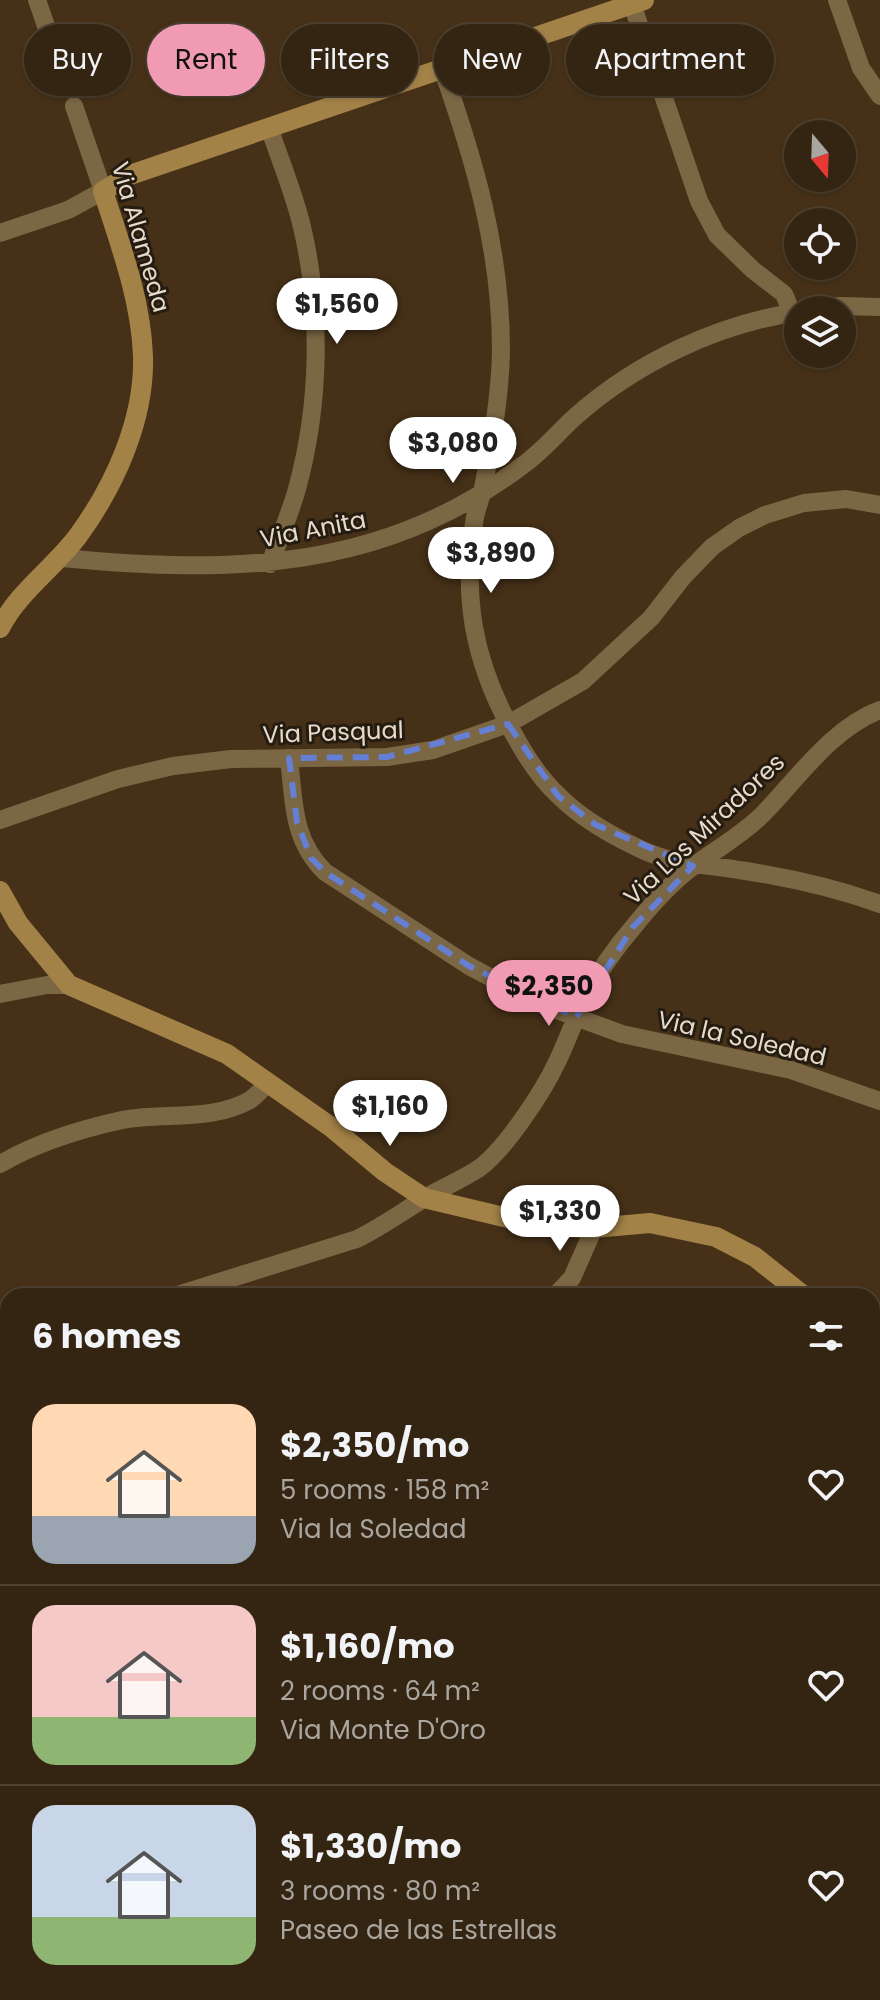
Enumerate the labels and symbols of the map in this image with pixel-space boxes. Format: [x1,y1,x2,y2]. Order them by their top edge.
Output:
north arrow [784,120,856,192]
street label: Via Alameda [104,158,178,316]
pin: $1,560 [272,278,402,346]
pin: $3,080 [388,417,518,485]
street label: Via Anita [257,503,369,555]
pin: $3,890 [426,527,556,595]
street label: Via Pasqual [262,713,404,751]
street label: Via Los Miradores [616,746,792,912]
pin: $2,350 [484,960,614,1028]
street label: Via la Soledad [654,1003,830,1073]
pin: $1,160 [325,1080,455,1148]
pin: $1,330 [495,1185,625,1253]

